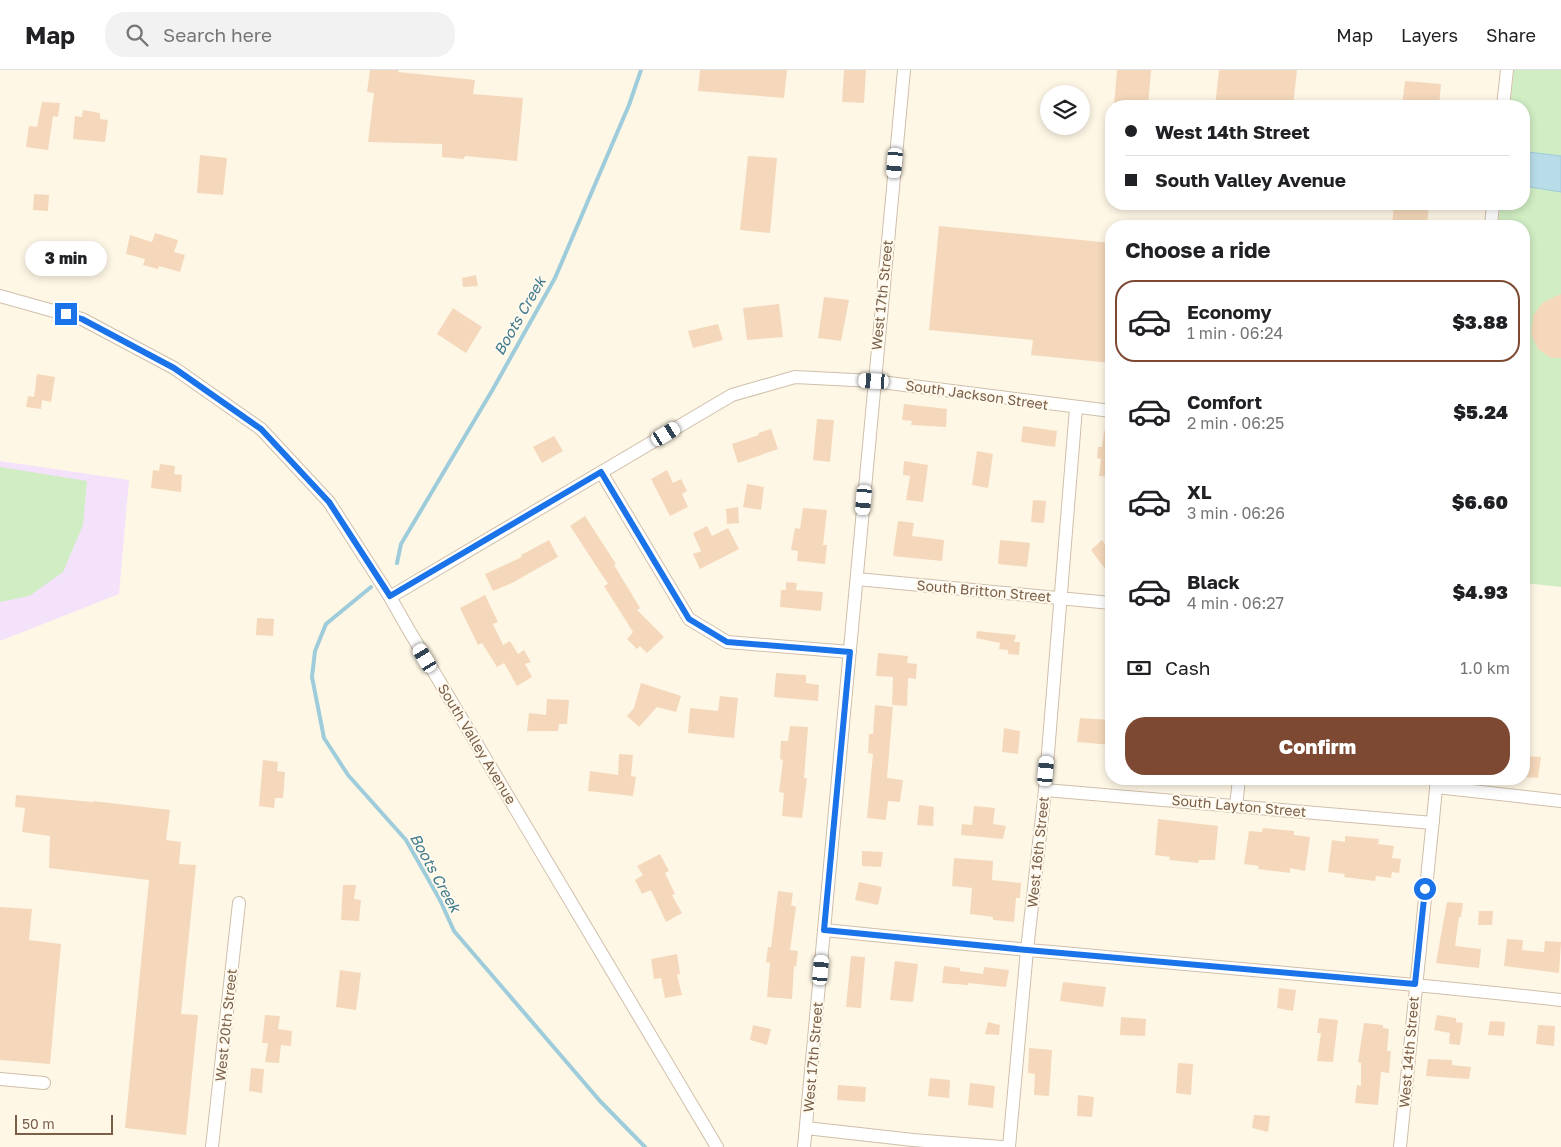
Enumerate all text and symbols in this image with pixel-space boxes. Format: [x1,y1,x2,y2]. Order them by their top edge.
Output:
search box [105,12,455,57]
text: Map [25,20,75,49]
icon: search [123,21,151,49]
text: Search here [163,23,272,46]
text: Map [1336,24,1373,46]
text: Layers [1401,24,1458,46]
text: Share [1486,24,1536,46]
map controls [1040,85,1090,135]
button: layers [1040,85,1090,135]
text: West 14th Street [1155,120,1310,143]
car [886,147,903,179]
text: South Valley Avenue [1155,168,1346,191]
text: Choose a ride [1125,236,1271,263]
street label: West 17th Street [867,239,896,351]
callout: 3 min [25,242,107,276]
text: 3 min [45,248,87,268]
water label: Boots Creek [489,272,550,358]
icon: car [1127,299,1172,344]
text: Economy [1187,300,1272,323]
route end [55,303,77,325]
text: $3.88 [1452,310,1508,333]
text: 1 min · 06:24 [1187,323,1283,343]
car [858,373,889,389]
street label: South Jackson Street [905,376,1050,413]
icon: car [1127,389,1172,434]
text: Comfort [1187,390,1262,413]
text: $5.24 [1453,400,1508,423]
text: 2 min · 06:25 [1187,413,1284,433]
car [649,420,682,448]
icon: car [1127,479,1172,524]
text: XL [1187,480,1212,503]
car [855,484,872,516]
text: $6.60 [1452,490,1508,513]
text: 3 min · 06:26 [1187,503,1285,523]
icon: car [1127,569,1172,614]
text: Black [1187,570,1240,593]
street label: South Britton Street [916,576,1052,605]
text: $4.93 [1453,580,1508,603]
text: 4 min · 06:27 [1187,593,1284,613]
car [410,641,439,675]
icon: cash [1125,654,1153,682]
text: Cash [1165,656,1210,679]
text: 1.0 km [1460,658,1510,678]
street label: South Valley Avenue [435,680,520,807]
button: Confirm [1125,717,1510,775]
car [1037,755,1054,787]
street label: South Layton Street [1171,791,1307,820]
street label: West 16th Street [1023,795,1052,908]
water label: Boots Creek [407,830,466,916]
route start [1414,878,1436,900]
car [812,954,829,986]
street label: West 20th Street [211,968,240,1082]
street label: West 14th Street [1395,995,1422,1108]
street label: West 17th Street [799,1001,826,1113]
scale bar [15,1112,112,1135]
text: 50 m [22,1115,55,1132]

